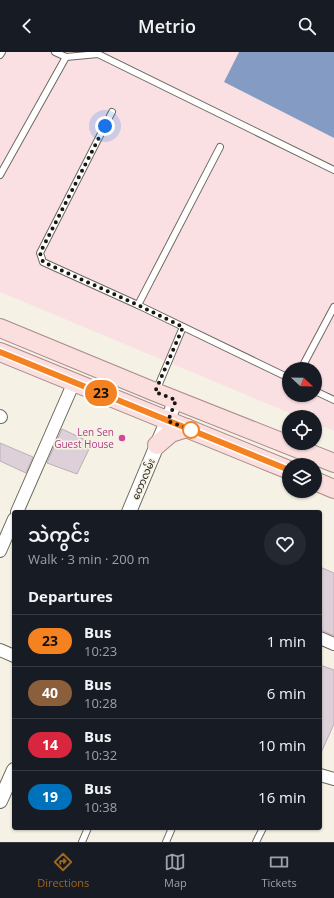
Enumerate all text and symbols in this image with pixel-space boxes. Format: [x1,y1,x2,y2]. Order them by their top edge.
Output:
text: Metrio [138,14,196,38]
icon: back [16,15,38,37]
icon: search [296,15,318,37]
your location [95,116,115,136]
north arrow [282,362,322,402]
map controls [282,362,322,498]
line badge: 23 [83,380,119,406]
text: 23 [93,383,109,402]
button: locate [282,410,322,450]
unlabelled marker [182,421,200,439]
place label: Len Sen Guest House [54,425,114,451]
marker: Len Sen Guest House [117,433,127,443]
street label: တောလမ်း [128,456,158,502]
button: layers [282,458,322,498]
text: သဲကွင်း [28,522,90,548]
button: heart [264,523,306,565]
text: Walk · 3 min · 200 m [28,550,150,568]
text: Departures [28,586,113,606]
text: Bus [84,622,111,642]
text: 23 [42,631,58,650]
text: 1 min [267,631,306,651]
text: 10:23 [84,642,117,660]
text: Bus [84,674,111,694]
text: 40 [42,683,58,702]
text: 6 min [267,683,306,703]
text: 10:28 [84,694,117,712]
text: Bus [84,726,111,746]
text: 14 [42,735,58,754]
text: 10 min [258,735,306,755]
text: 10:32 [84,746,117,764]
text: Bus [84,778,111,798]
text: 19 [42,787,58,806]
text: 16 min [258,787,306,807]
text: 10:38 [84,798,117,816]
tab: Directions [37,851,89,890]
tab: Map [164,851,187,890]
tab: Tickets [261,851,297,890]

